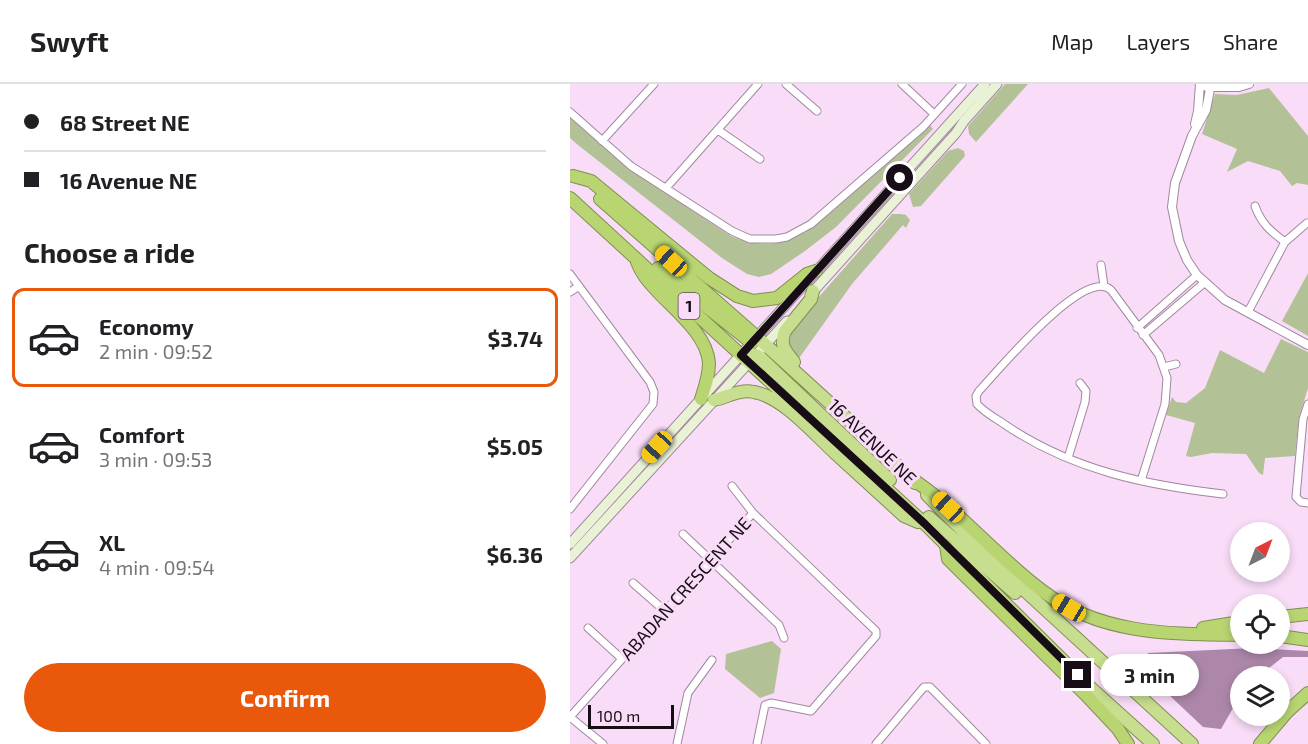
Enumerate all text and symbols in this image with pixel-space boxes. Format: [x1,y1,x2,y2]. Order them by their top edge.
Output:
text: Swyft [30,24,109,58]
text: Map [1051,29,1093,54]
text: Layers [1126,29,1190,54]
text: Share [1223,29,1278,54]
text: 68 Street NE [60,109,190,135]
route start [886,164,913,191]
text: 16 Avenue NE [60,167,197,193]
text: Choose a ride [24,236,195,268]
car [652,242,690,280]
road number: 1 [678,293,700,319]
icon: car [27,311,81,365]
text: Economy [99,313,194,339]
text: $3.74 [487,325,543,351]
text: 2 min · 09:52 [99,339,213,363]
street label: 16 AVENUE NE [824,394,921,489]
icon: car [27,419,81,473]
text: Comfort [99,421,184,447]
car [638,428,676,466]
text: $5.05 [487,433,543,459]
text: 3 min · 09:53 [99,447,212,471]
car [929,488,967,526]
street label: ABADAN CRESCENT NE [615,512,755,664]
north arrow [1230,522,1290,582]
map controls [1230,522,1290,726]
icon: car [27,527,81,581]
text: XL [99,529,125,555]
text: $6.36 [486,541,543,567]
text: 4 min · 09:54 [99,555,215,579]
car [1049,591,1089,625]
button: locate [1230,594,1290,654]
callout: 3 min [1099,654,1198,696]
route end [1064,661,1091,688]
button: Confirm [24,663,546,732]
text: 3 min [1124,663,1175,687]
button: layers [1230,666,1290,726]
scale bar [588,702,674,730]
text: 100 m [597,706,640,725]

